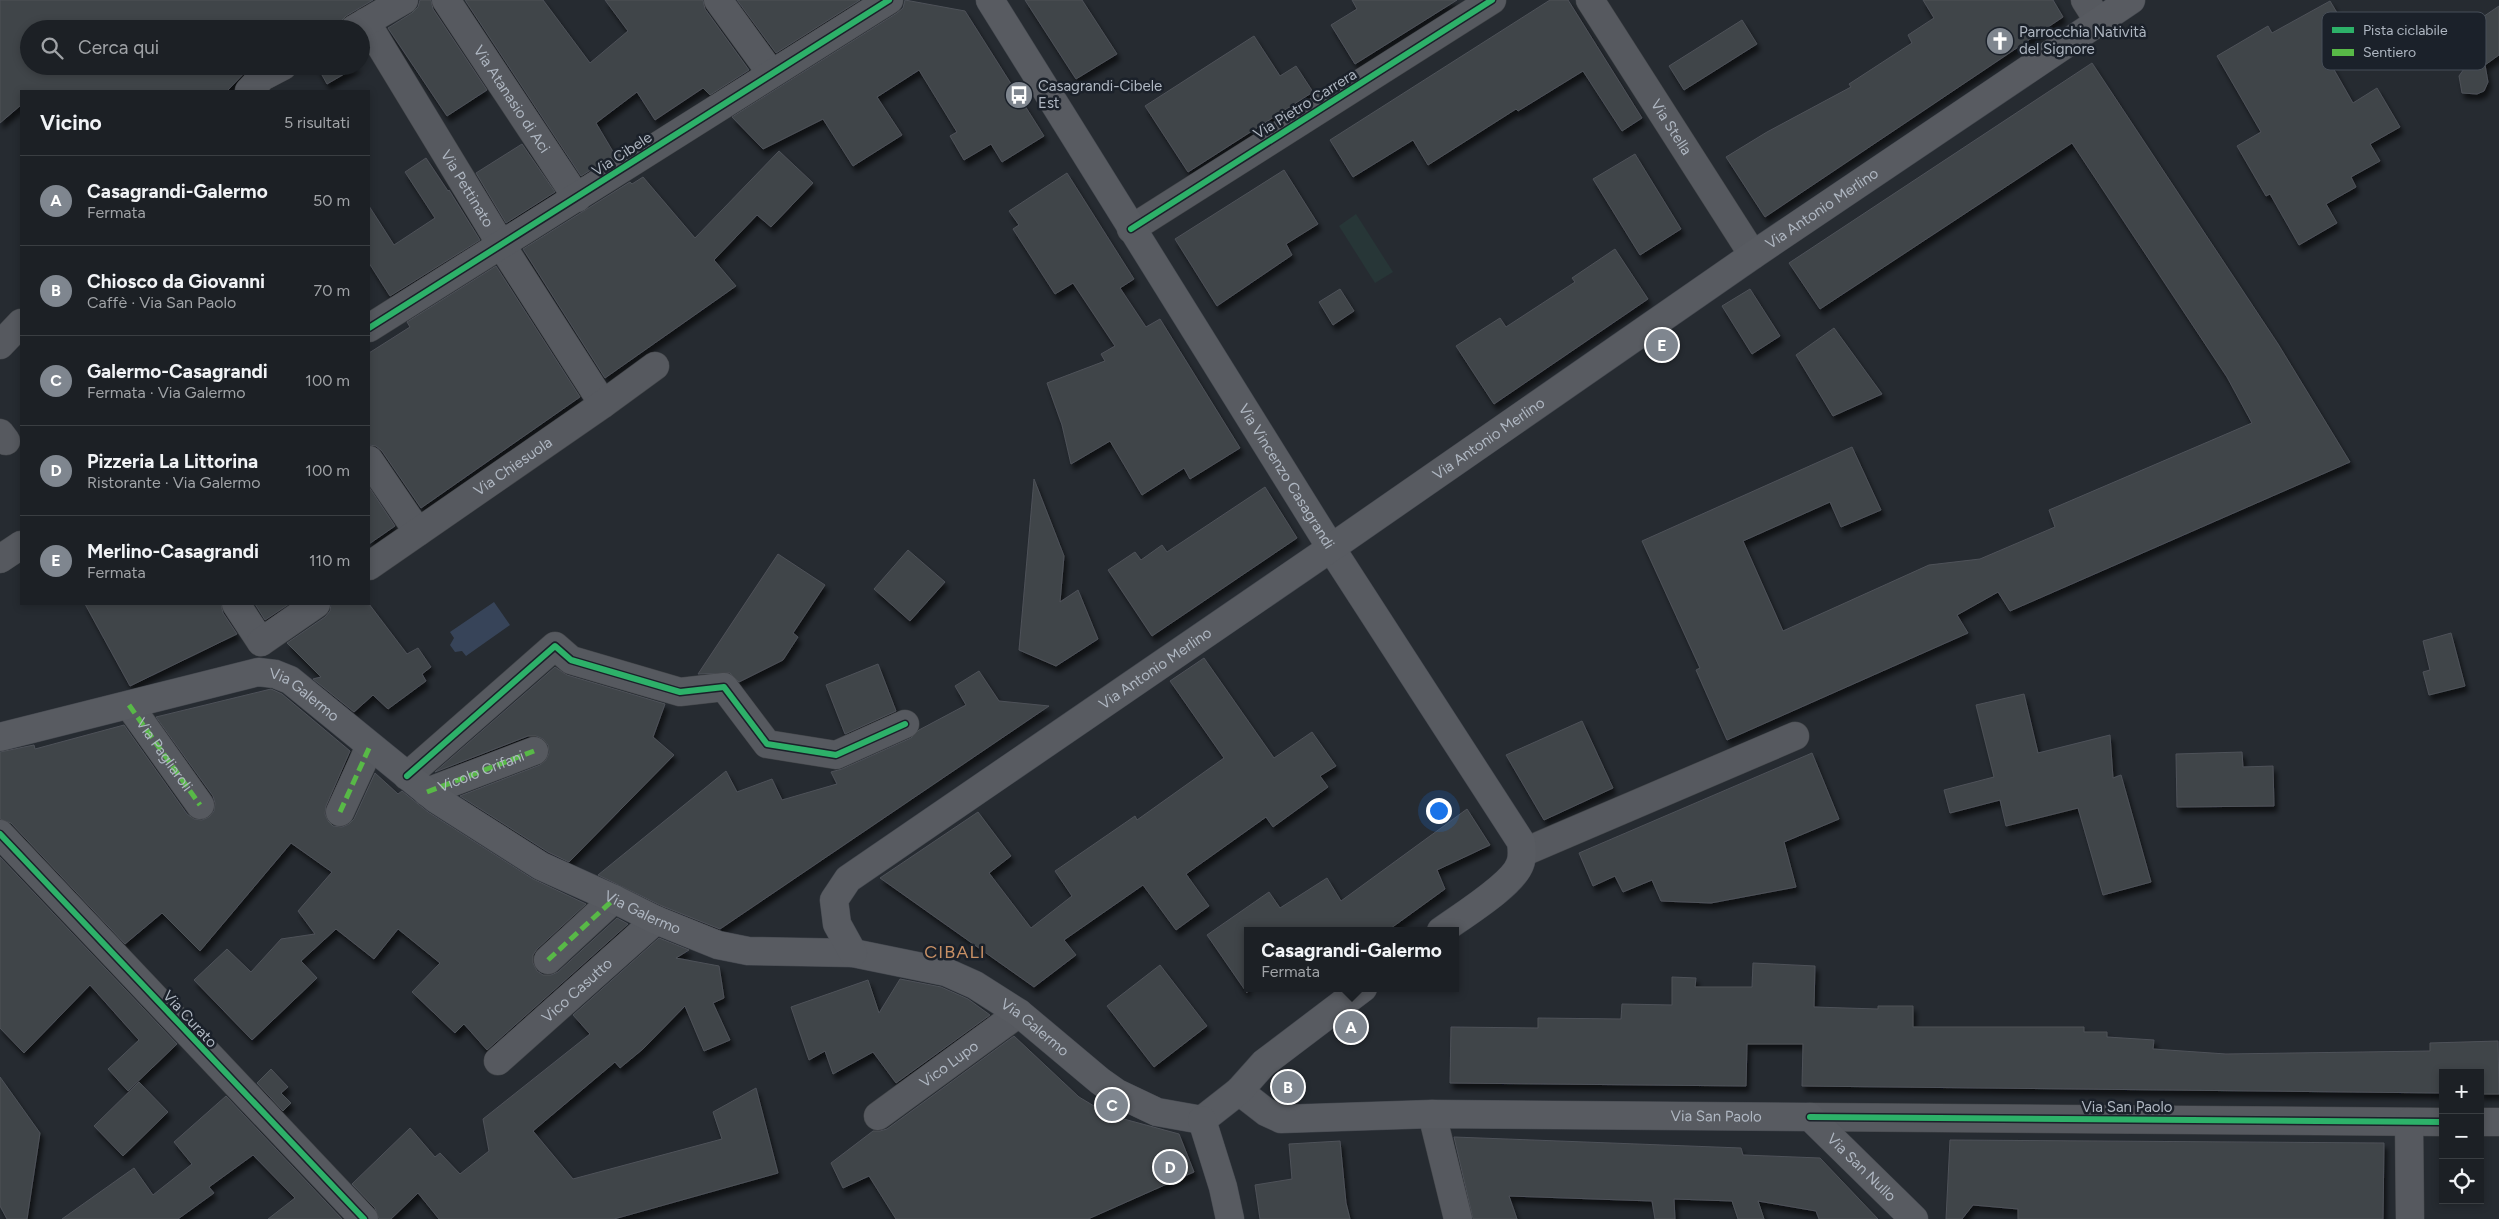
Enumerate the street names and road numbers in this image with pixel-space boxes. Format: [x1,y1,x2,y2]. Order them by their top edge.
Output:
street label: Via Atanasio di Aci [470,42,554,156]
street label: Via Pietro Carrera [1250,65,1360,143]
street label: Via Stella [1647,96,1696,158]
street label: Via Cibele [589,128,655,180]
street label: Via Pettinato [437,147,498,231]
street label: Via Antonio Merlino [1762,164,1882,253]
street label: Via Antonio Merlino [1429,393,1548,484]
street label: Via Vincenzo Casagrandi [1235,401,1338,552]
street label: Via Chiesuola [470,433,555,500]
street label: Via Antonio Merlino [1096,623,1215,713]
street label: Via Galermo [269,664,343,726]
street label: Via Pagliaroli [132,715,196,795]
street label: Vicolo Crifani [436,747,527,796]
street label: Via Galermo [602,887,684,938]
street label: Vico Casutto [538,954,616,1027]
street label: Via Curato [159,987,221,1051]
street label: Via Galermo [997,995,1073,1060]
street label: Vico Lupo [916,1037,982,1091]
street label: Via San Paolo [2081,1098,2173,1116]
street label: Via San Paolo [1671,1107,1762,1126]
street label: Via San Nullo [1823,1130,1900,1206]

